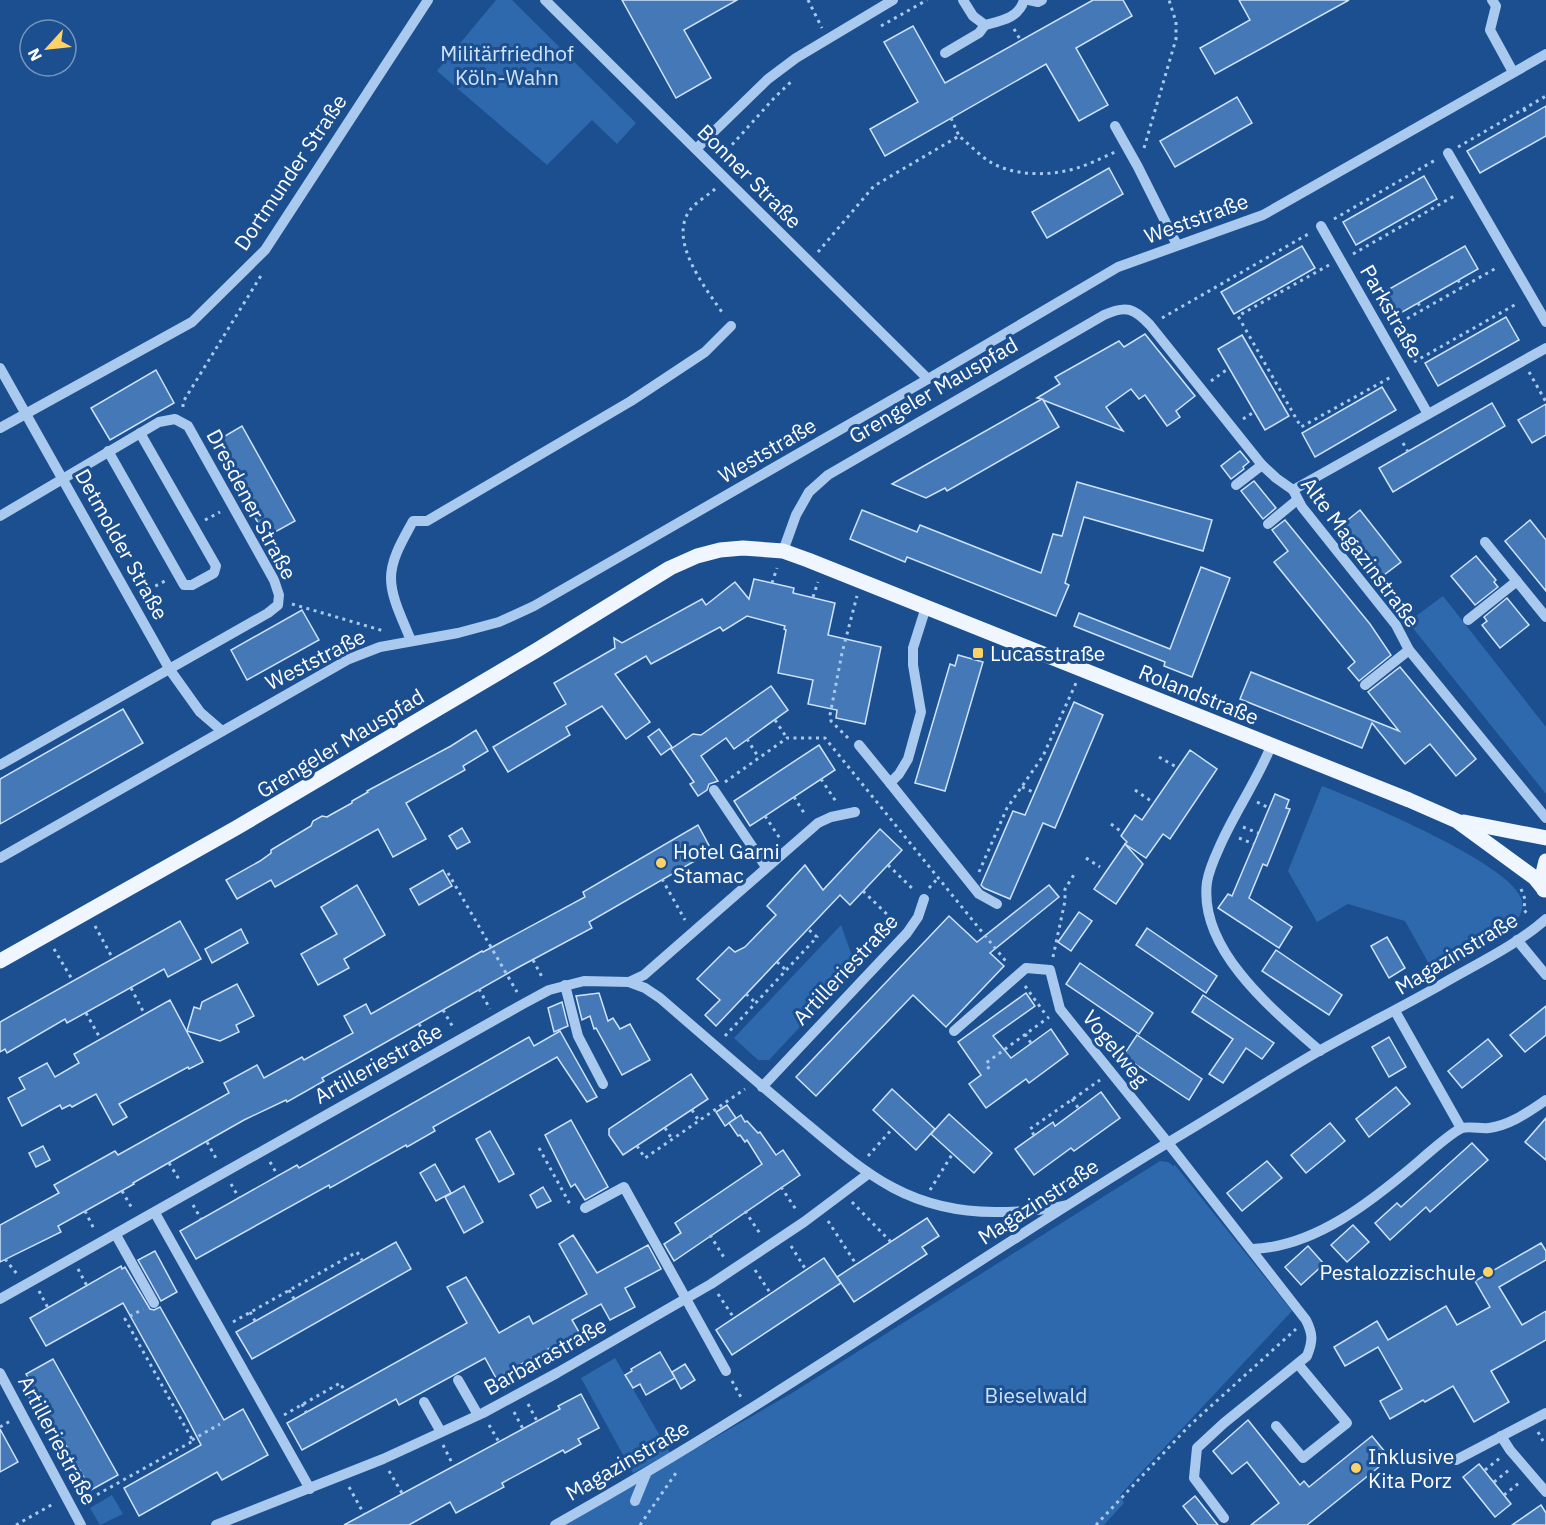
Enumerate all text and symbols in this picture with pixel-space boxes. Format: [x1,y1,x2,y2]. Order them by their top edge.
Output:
north arrow [18,18,78,78]
park label: Militärfriedhof Köln-Wahn [440,39,574,91]
text: N [23,45,46,65]
street label: Dortmunder Straße [227,88,353,256]
street label: Bonner Straße [692,118,808,234]
street label: Weststraße [1140,186,1252,250]
street label: Parkstraße [1354,259,1430,363]
street label: Grengeler Mauspfad [843,330,1023,450]
street label: Weststraße [713,411,821,489]
street label: Dresdener Straße [201,424,303,584]
street label: Detmolder Straße [69,464,175,624]
street label: Alte Magazinstraße [1295,471,1427,633]
street label: Weststraße [260,622,370,696]
place label: Lucasstraße [990,639,1105,667]
marker: Lucasstraße [971,646,985,660]
street label: Rolandstraße [1135,657,1263,731]
street label: Grengeler Mauspfad [251,682,429,804]
place label: Hotel Garni Stamac [673,837,780,889]
marker: Hotel Garni Stamac [654,856,668,870]
street label: Magazinstraße [1389,905,1523,1001]
street label: Artilleriestraße [786,907,904,1031]
street label: Vogelweg [1077,1004,1155,1092]
street label: Artilleriestraße [309,1016,447,1110]
street label: Magazinstraße [972,1151,1104,1251]
place label: Pestalozzischule [1320,1258,1476,1286]
marker: Pestalozzischule [1481,1265,1495,1279]
street label: Barbarastraße [479,1311,611,1401]
street label: Artilleriestraße [12,1371,104,1509]
park label: Bieselwald [985,1381,1087,1409]
street label: Magazinstraße [560,1413,694,1507]
place label: Inklusive Kita Porz [1368,1442,1454,1494]
marker: Inklusive Kita Porz [1349,1461,1363,1475]

